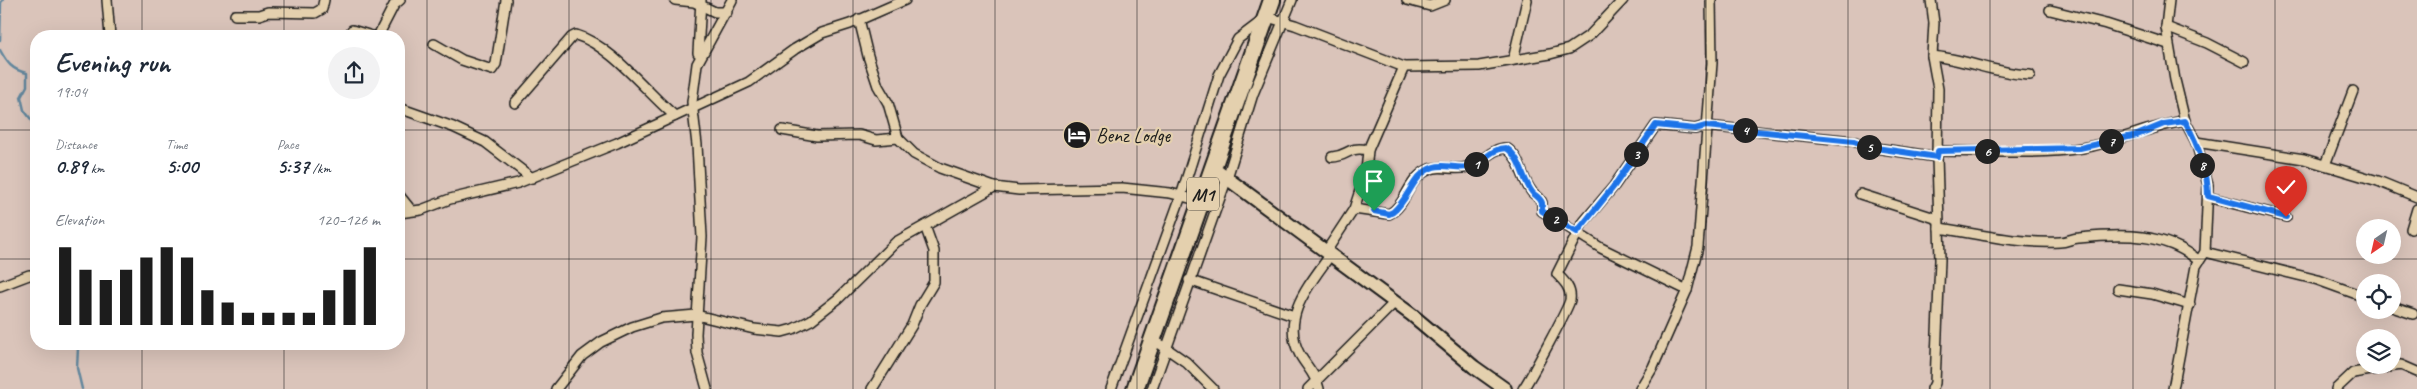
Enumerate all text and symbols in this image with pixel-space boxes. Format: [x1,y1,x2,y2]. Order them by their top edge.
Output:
text: Evening run [55,45,170,80]
button: share [328,47,380,99]
text: 19:04 [55,82,87,102]
pin: 4 [1732,118,1758,142]
hotel icon: Benz Lodge [1062,120,1092,150]
text: 4 [1742,122,1749,139]
place label: Benz Lodge [1096,123,1172,148]
pin: 7 [2098,128,2124,154]
text: 7 [2108,133,2115,150]
pin: 5 [1856,134,1882,160]
text: Distance [55,136,97,153]
text: Time [166,136,187,153]
text: Pace [277,136,299,153]
pin: 6 [1974,138,2000,164]
text: 5 [1866,139,1873,156]
pin: 3 [1624,142,1648,166]
text: 6 [1984,143,1991,160]
text: 3 [1633,146,1640,163]
pin: 1 [1464,152,1488,176]
pin: 8 [2190,152,2214,178]
text: 0.89 [55,153,87,179]
text: 5:00 [166,153,198,179]
text: 5:37 [277,153,309,179]
text: 1 [1473,156,1480,173]
text: 8 [2199,157,2206,174]
text: km [87,160,104,177]
text: /km [309,160,331,177]
pin [1353,160,1395,211]
pin [2265,166,2307,217]
icon: arrive [1360,167,1388,195]
icon: check [2272,173,2300,201]
road number: M1 [1187,178,1219,210]
pin: 2 [1542,206,1568,232]
text: Elevation [55,210,104,230]
text: 120–126 m [317,210,380,230]
text: 2 [1552,211,1559,228]
north arrow [2356,219,2401,264]
map controls [2356,219,2401,374]
button: locate [2356,274,2401,319]
button: layers [2356,329,2401,374]

